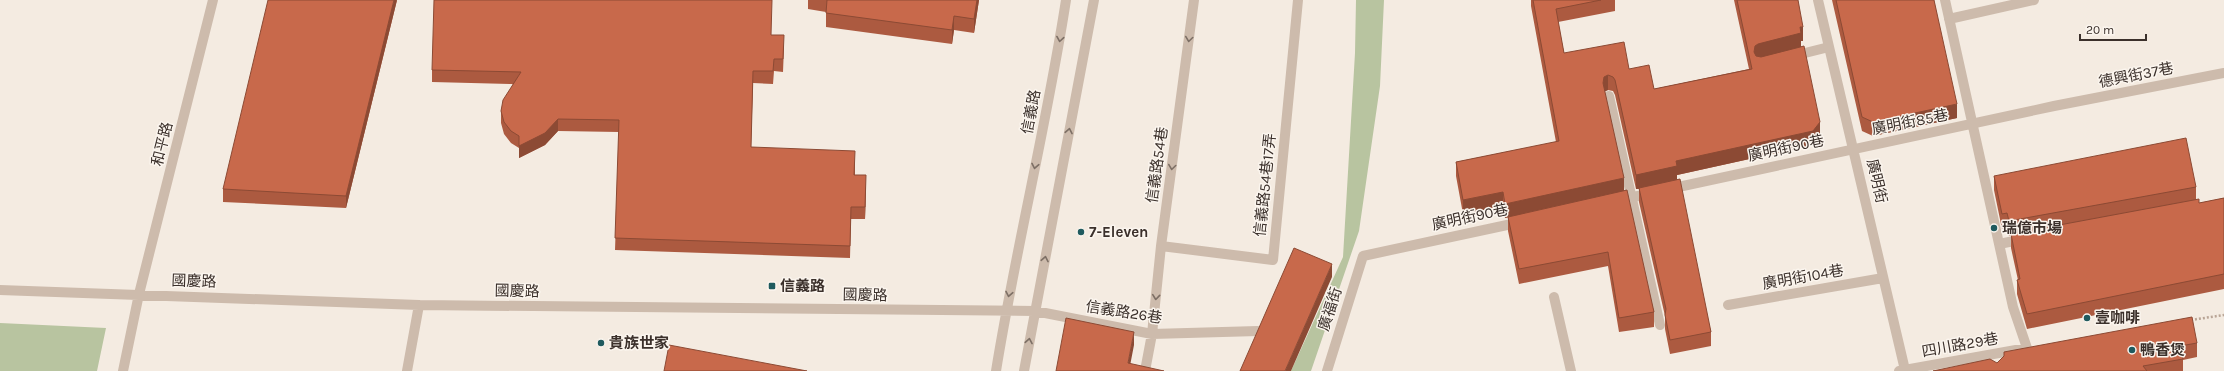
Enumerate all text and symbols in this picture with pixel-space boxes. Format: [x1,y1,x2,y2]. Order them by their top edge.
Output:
scale bar [2080,16,2146,42]
text: 20 m [2086,23,2114,37]
one-way arrow [1056,35,1065,42]
one-way arrow [1185,36,1194,42]
street label: 德興街37巷 [2097,59,2175,91]
street label: 信義路 [1018,88,1044,136]
street label: 廣明街85巷 [1870,106,1950,138]
street label: 和平路 [148,120,176,168]
street label: 信義路54巷 [1143,126,1171,204]
one-way arrow [1064,128,1073,134]
street label: 廣明街90巷 [1746,131,1826,165]
street label: 信義路54巷17弄 [1251,132,1279,238]
street label: 廣明街 [1863,157,1891,205]
one-way arrow [1031,163,1040,169]
one-way arrow [1168,164,1177,171]
street label: 廣明街90巷 [1430,200,1510,234]
place label: 瑞億市場 [2002,219,2062,237]
place label: 7-Eleven [1089,223,1148,241]
marker: 瑞億市場 [1989,223,1999,233]
marker: 7-Eleven [1076,227,1086,237]
one-way arrow [1040,256,1048,262]
street label: 廣明街104巷 [1761,261,1845,293]
street label: 國慶路 [171,271,217,291]
place label: 信義路 [780,277,825,295]
marker: 信義路 [767,281,777,291]
street label: 國慶路 [494,282,540,300]
street label: 廣福街 [1314,285,1346,333]
street label: 國慶路 [842,286,888,304]
one-way arrow [1006,290,1014,297]
one-way arrow [1152,293,1161,300]
street label: 信義路26巷 [1084,297,1164,327]
place label: 壹咖啡 [2095,309,2140,327]
marker: 壹咖啡 [2082,313,2092,323]
street label: 四川路29巷 [1920,329,2000,361]
place label: 貴族世家 [609,334,669,352]
marker: 貴族世家 [596,338,606,348]
one-way arrow [1025,338,1033,344]
place label: 鴨香煲 [2140,341,2185,359]
marker: 鴨香煲 [2127,345,2137,355]

